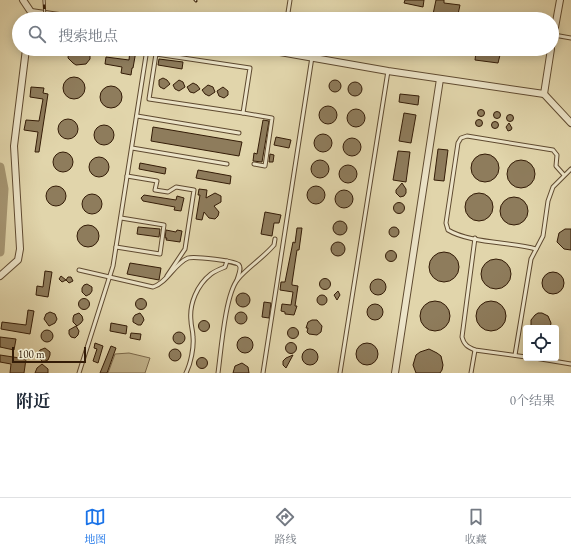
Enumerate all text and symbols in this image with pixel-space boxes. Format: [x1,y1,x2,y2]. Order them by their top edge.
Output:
search box [12,12,559,56]
icon: search [26,23,48,45]
text: 搜索地点 [58,26,118,45]
map controls [523,325,559,361]
button: locate [523,325,559,361]
scale bar [12,345,86,364]
text: 100 m [18,347,45,361]
text: 附近 [16,390,50,412]
text: 0个结果 [510,392,555,409]
tab: 地图 [84,506,106,546]
tab: 路线 [274,506,296,546]
tab: 收藏 [465,506,487,546]

